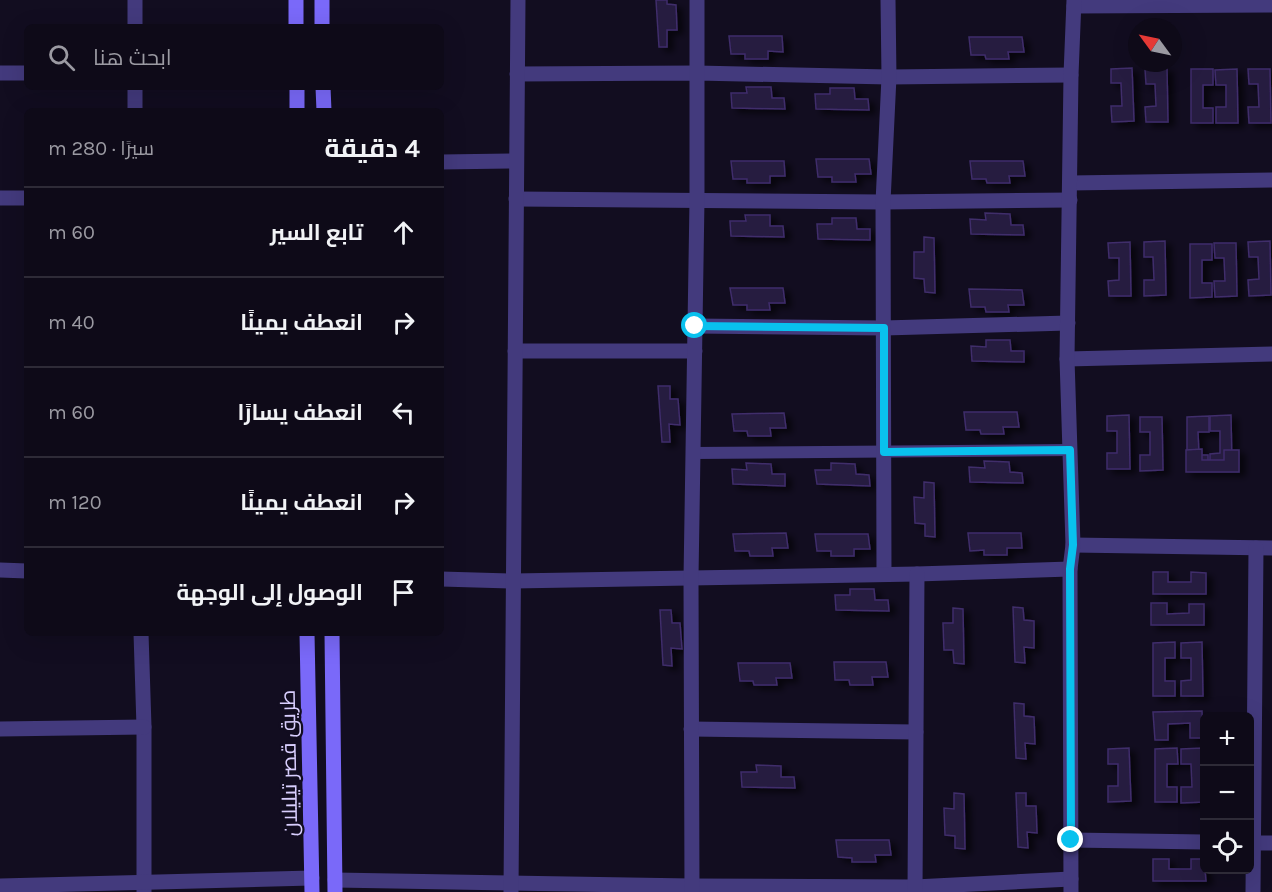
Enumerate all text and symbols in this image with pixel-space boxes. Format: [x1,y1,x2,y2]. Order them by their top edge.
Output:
north arrow [1128,18,1182,72]
search box [24,24,444,90]
icon: search [45,41,78,74]
text: ابحث هنا [93,45,172,71]
text: 4 دقيقة [324,133,420,164]
text: سيرًا · 280 m [48,137,154,160]
icon: ahead [387,216,420,249]
text: تابع السير [270,220,363,246]
text: 60 m [48,221,95,244]
icon: right [387,306,420,339]
text: انعطف يمينًا [240,310,363,336]
text: 40 m [48,311,95,334]
route start [681,312,707,338]
icon: left [387,396,420,429]
text: انعطف يسارًا [237,400,363,426]
text: 60 m [48,401,95,424]
icon: right [387,486,420,519]
text: انعطف يمينًا [240,490,363,516]
text: 120 m [48,491,102,514]
icon: arrive [387,576,420,609]
text: الوصول إلى الوجهة [177,580,363,606]
street label: طريق قصر تيليلان [276,689,303,837]
map controls [1200,712,1254,874]
button: + [1200,712,1254,766]
button: − [1200,766,1254,820]
button: locate [1200,820,1254,874]
route end [1057,826,1083,852]

